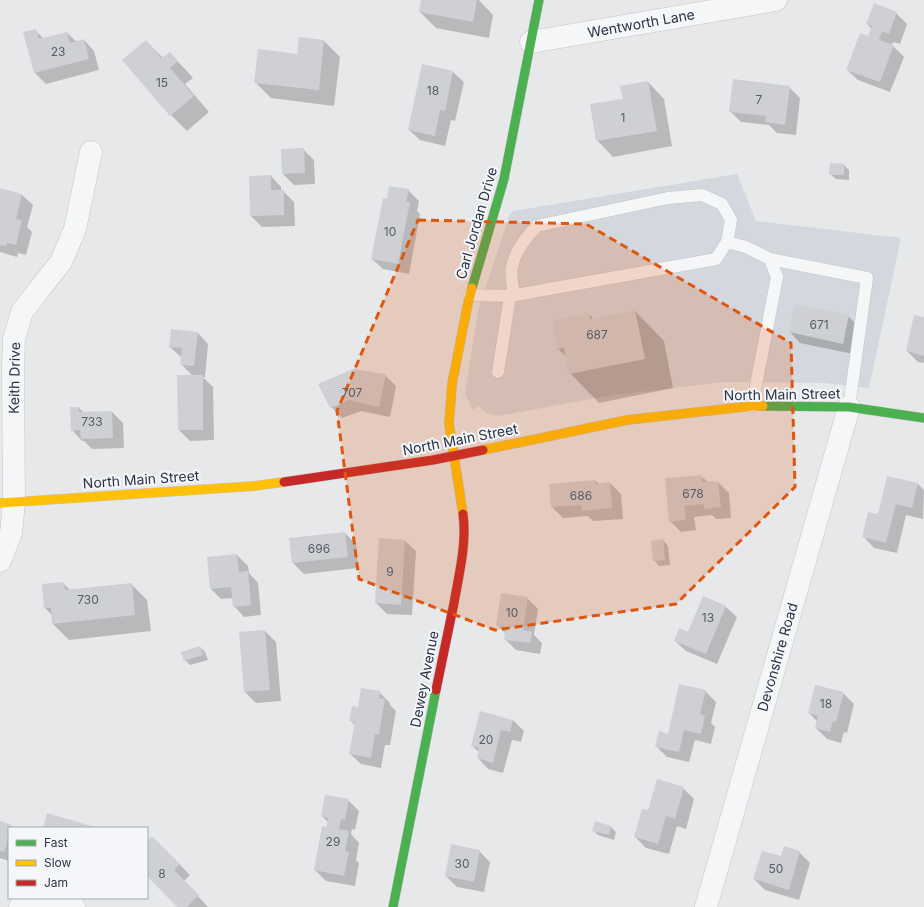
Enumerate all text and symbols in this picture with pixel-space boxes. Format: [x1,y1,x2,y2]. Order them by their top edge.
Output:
street label: Wentworth Lane [586,5,696,41]
house number: 23 [51,44,65,59]
house number: 15 [156,75,168,90]
house number: 18 [427,83,439,98]
house number: 7 [756,92,763,107]
house number: 1 [621,110,625,125]
street label: Carl Jordan Drive [452,165,500,281]
house number: 10 [384,224,396,239]
house number: 671 [809,317,829,332]
house number: 687 [586,327,608,342]
street label: Keith Drive [5,342,23,414]
street label: North Main Street [723,384,841,404]
house number: 707 [342,385,363,400]
house number: 733 [81,414,103,429]
street label: North Main Street [401,419,519,458]
street label: North Main Street [82,466,200,492]
house number: 678 [682,486,704,501]
house number: 686 [570,488,592,503]
house number: 696 [308,541,330,556]
house number: 9 [386,564,394,579]
house number: 730 [77,592,99,607]
street label: Devonshire Road [753,601,801,713]
house number: 10 [506,605,518,620]
house number: 13 [702,610,714,625]
street label: Dewey Avenue [406,629,442,729]
house number: 18 [820,696,832,711]
house number: 20 [479,732,493,747]
legend [8,827,148,899]
house number: 29 [326,834,340,849]
text: Fast [44,835,68,850]
text: Slow [44,855,72,870]
house number: 30 [455,856,469,871]
house number: 50 [769,861,783,876]
house number: 8 [158,866,166,881]
text: Jam [44,875,68,890]

